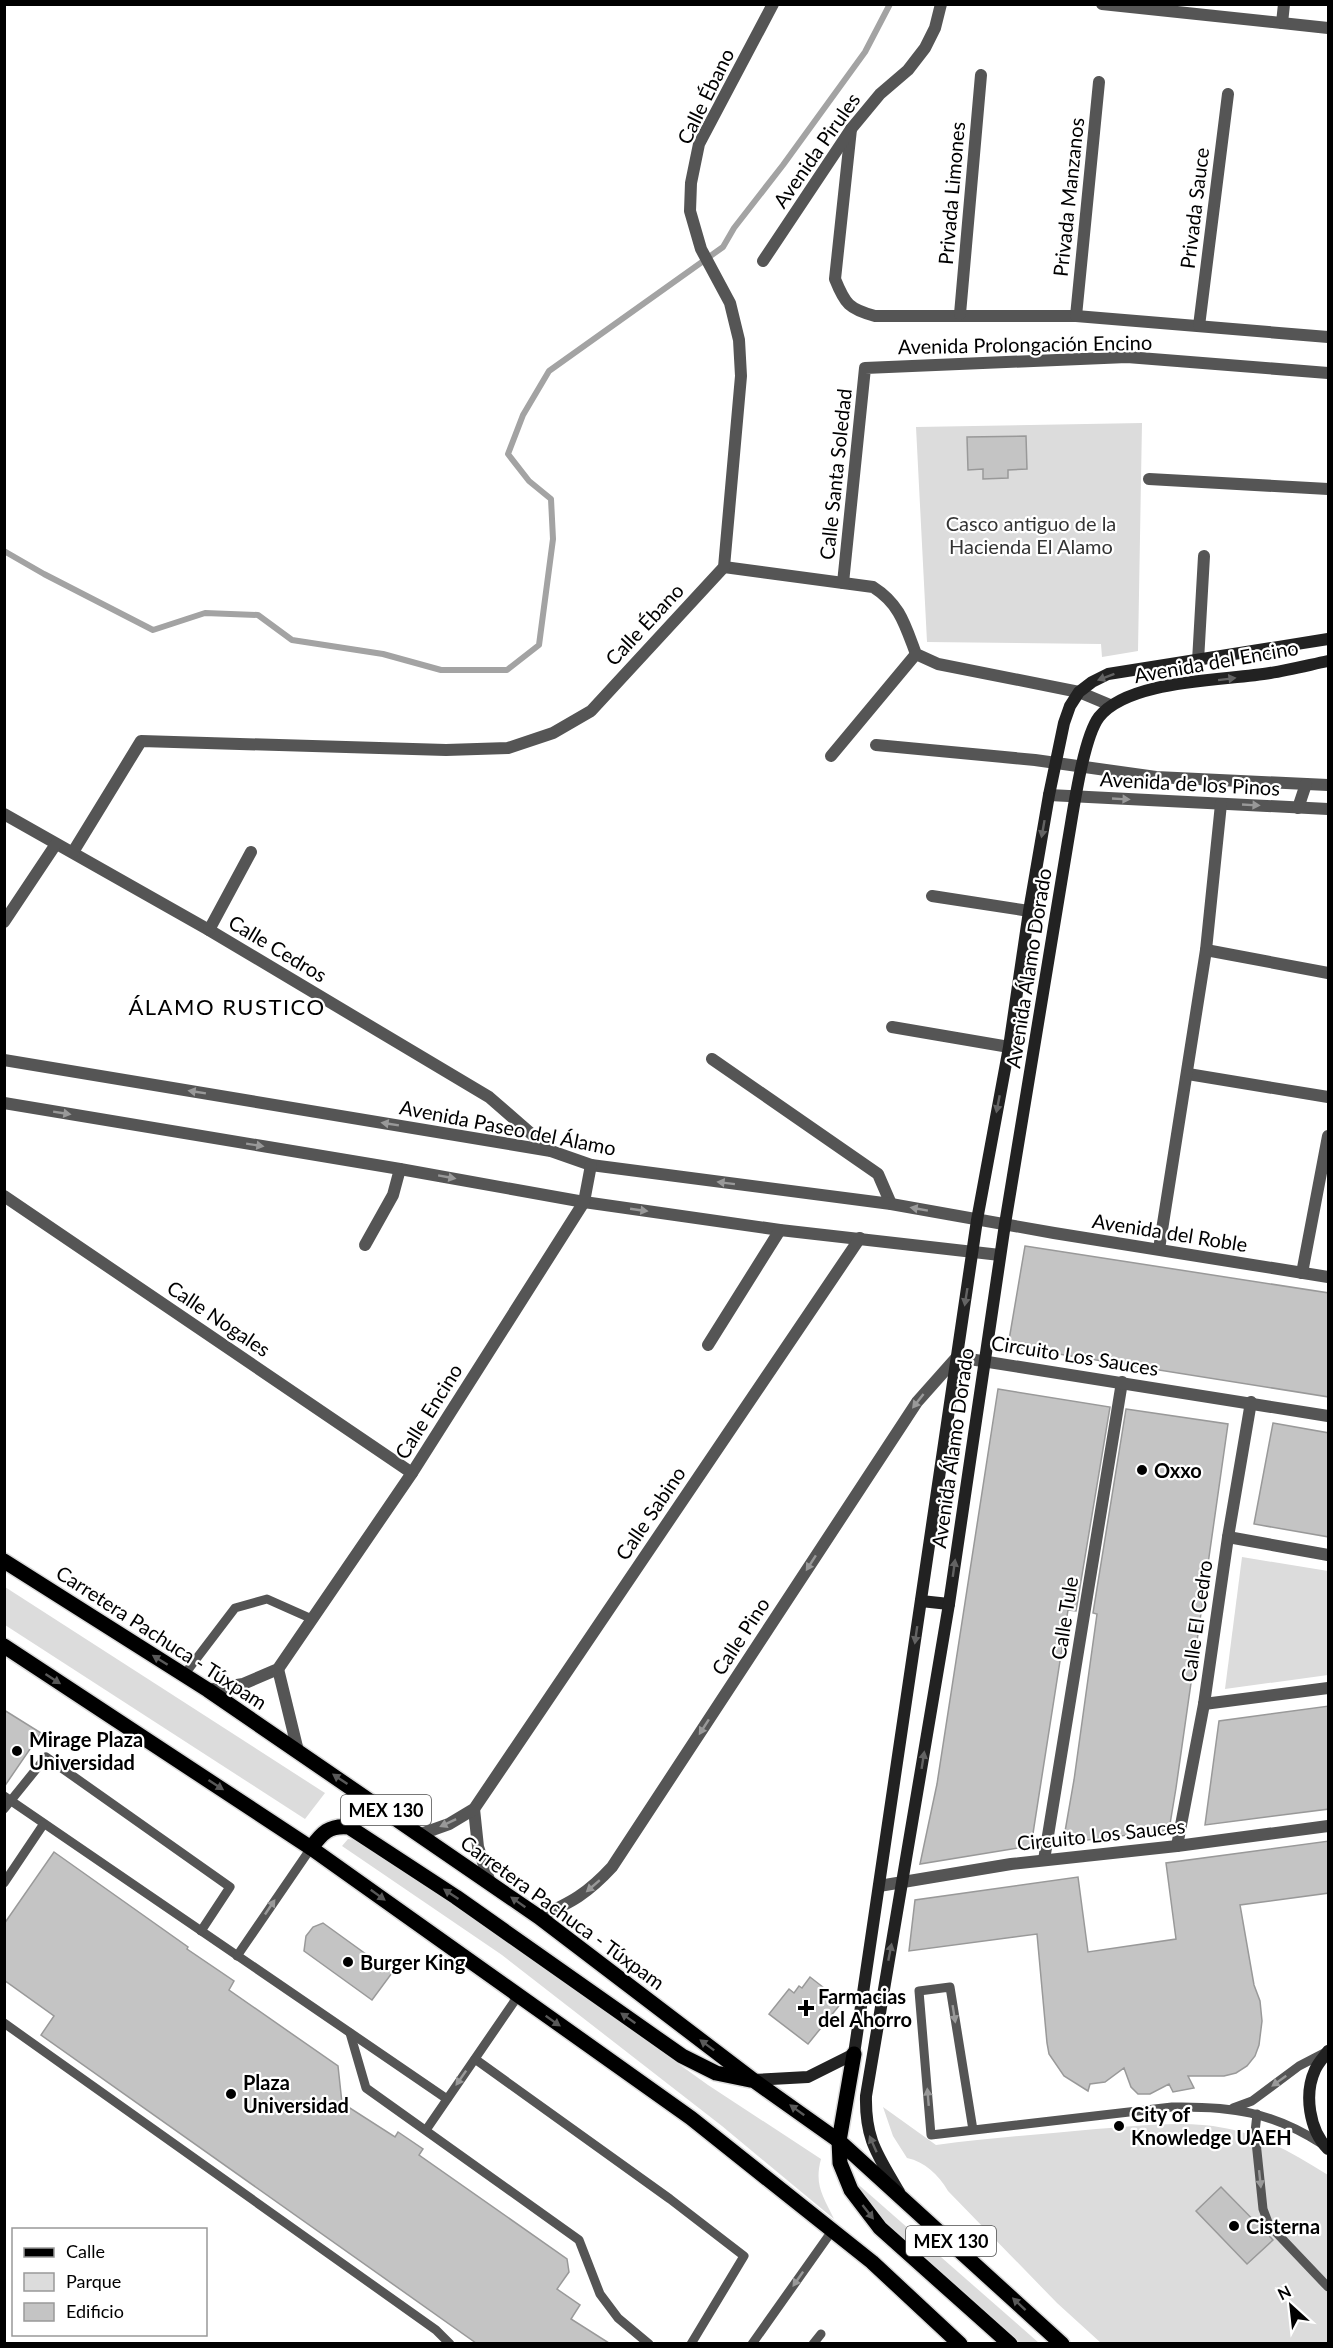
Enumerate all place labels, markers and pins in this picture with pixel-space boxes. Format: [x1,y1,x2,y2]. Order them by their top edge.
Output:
place label: Oxxo [1154,1458,1202,1482]
marker: Oxxo [1135,1463,1149,1477]
place label: Mirage Plaza Universidad [29,1727,143,1774]
marker: Mirage Plaza Universidad [10,1744,24,1758]
place label: Burger King [360,1950,466,1974]
marker: Burger King [341,1955,355,1969]
place label: Farmacias del Ahorro [818,1984,912,2031]
marker: Farmacias del Ahorro [799,2001,813,2015]
place label: Plaza Universidad [243,2070,349,2117]
marker: Plaza Universidad [224,2087,238,2101]
place label: City of Knowledge UAEH [1131,2102,1292,2149]
marker: City of Knowledge UAEH [1112,2119,1126,2133]
place label: Cisterna [1246,2214,1320,2238]
marker: Cisterna [1227,2219,1241,2233]

